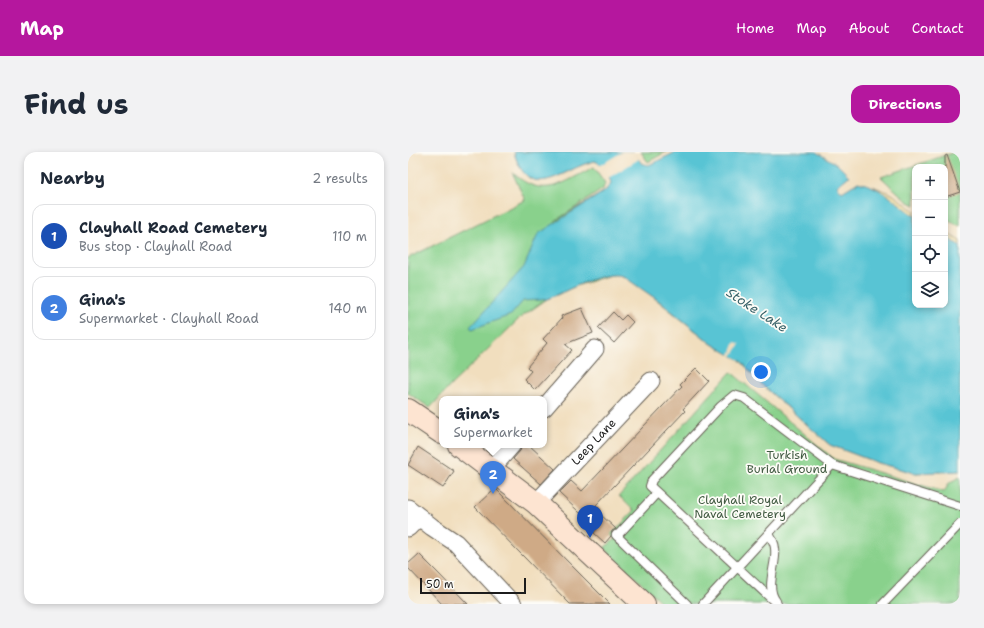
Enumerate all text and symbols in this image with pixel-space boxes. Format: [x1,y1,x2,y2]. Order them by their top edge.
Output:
text: Map [20,16,64,41]
text: Home [736,19,775,37]
text: Map [797,19,827,37]
text: About [849,19,890,37]
text: Contact [912,19,964,37]
text: Find us [24,85,129,123]
button: Directions [851,85,960,123]
map controls [912,164,948,308]
button: + [912,164,948,200]
text: Nearby [40,167,105,189]
text: 2 results [312,170,368,187]
button: − [912,200,948,236]
text: Clayhall Road Cemetery [79,218,267,238]
text: 1 [51,228,57,245]
text: 110 m [332,228,367,245]
button: locate [912,236,948,272]
text: Bus stop · Clayhall Road [79,238,232,255]
button: layers [912,272,948,308]
water label: Stoke Lake [723,284,791,336]
text: Gina's [79,290,126,310]
text: 2 [49,300,59,317]
text: 140 m [328,300,367,317]
text: Supermarket · Clayhall Road [79,310,259,327]
your location [751,362,771,382]
popup [439,396,547,448]
text: Gina's [453,404,500,424]
street label: Leep Lane [568,415,620,469]
text: Supermarket [453,424,533,441]
park label: Turkish Burial Ground [747,447,828,477]
pin: 2 [480,461,506,494]
park label: Clayhall Royal Naval Cemetery [694,492,786,522]
pin: 1 [577,505,603,538]
scale bar [420,576,526,595]
text: 50 m [426,577,454,592]

